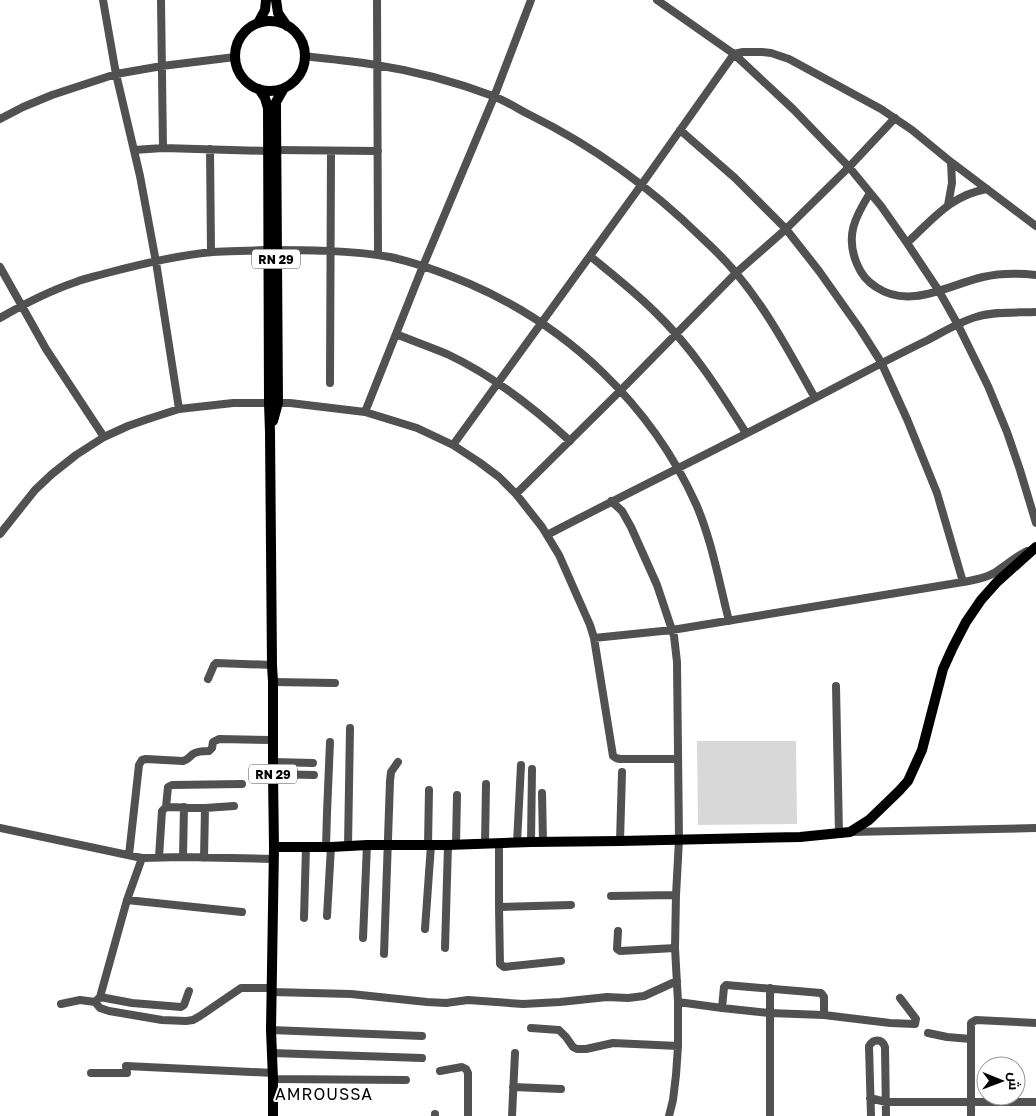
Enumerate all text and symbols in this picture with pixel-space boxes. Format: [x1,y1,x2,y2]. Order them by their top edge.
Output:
road number: RN 29 [252,250,300,268]
road number: RN 29 [249,764,297,784]
north arrow [976,1056,1026,1106]
text: ش [1005,1072,1023,1090]
district label: AMROUSSA [275,1084,373,1104]

